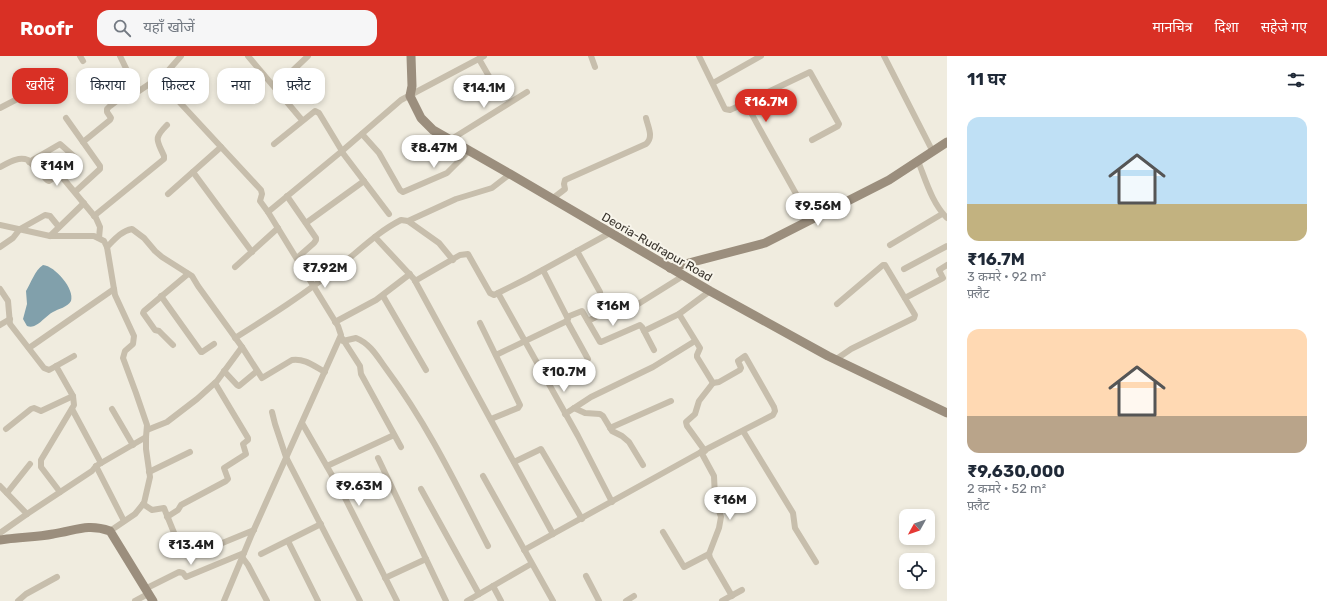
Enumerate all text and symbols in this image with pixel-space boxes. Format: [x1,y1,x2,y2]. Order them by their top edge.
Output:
search box [97,10,377,46]
text: Roofr [20,17,73,40]
icon: search [111,17,133,39]
text: यहाँ खोजें [143,18,195,36]
text: मानचित्र [1152,19,1192,36]
text: दिशा [1214,19,1239,36]
text: सहेजे गए [1261,19,1307,36]
chip: खरीदें [12,68,68,104]
chip: किराया [76,68,140,104]
chip: फ़िल्टर [148,68,209,104]
chip: नया [217,68,265,104]
chip: फ़्लैट [273,68,325,104]
text: 11 घर [967,69,1006,89]
icon: filters [1285,69,1307,91]
pin: ₹14.1M [451,75,517,109]
text: ₹14.1M [462,80,506,95]
pin: ₹16.7M [733,89,799,123]
text: ₹16.7M [744,94,788,109]
pin: ₹8.47M [401,135,467,169]
text: ₹8.47M [411,140,457,155]
icon: home [1101,143,1173,215]
pin: ₹14M [33,153,81,187]
text: ₹14M [40,158,74,173]
pin: ₹9.56M [785,193,851,227]
text: ₹9.56M [795,198,841,213]
street label: Deoria-Rudrapur Road [599,210,715,284]
text: ₹16.7M [967,249,1025,269]
pin: ₹7.92M [292,255,358,289]
text: ₹7.92M [302,260,348,275]
text: 3 कमरे · 92 m² [967,269,1046,284]
text: फ़्लैट [967,286,990,301]
pin: ₹16M [589,293,637,327]
text: ₹16M [596,298,630,313]
icon: home [1101,355,1173,427]
pin: ₹10.7M [531,359,597,393]
text: ₹10.7M [542,364,586,379]
text: ₹9,630,000 [967,461,1065,481]
pin: ₹9.63M [326,473,392,507]
text: ₹9.63M [336,478,382,493]
text: 2 कमरे · 52 m² [967,481,1046,496]
pin: ₹16M [706,487,754,521]
text: ₹16M [713,492,747,507]
text: फ़्लैट [967,498,990,513]
north arrow [899,509,935,545]
map controls [899,509,935,589]
pin: ₹13.4M [158,532,224,566]
text: ₹13.4M [168,537,214,552]
button: locate [899,553,935,589]

